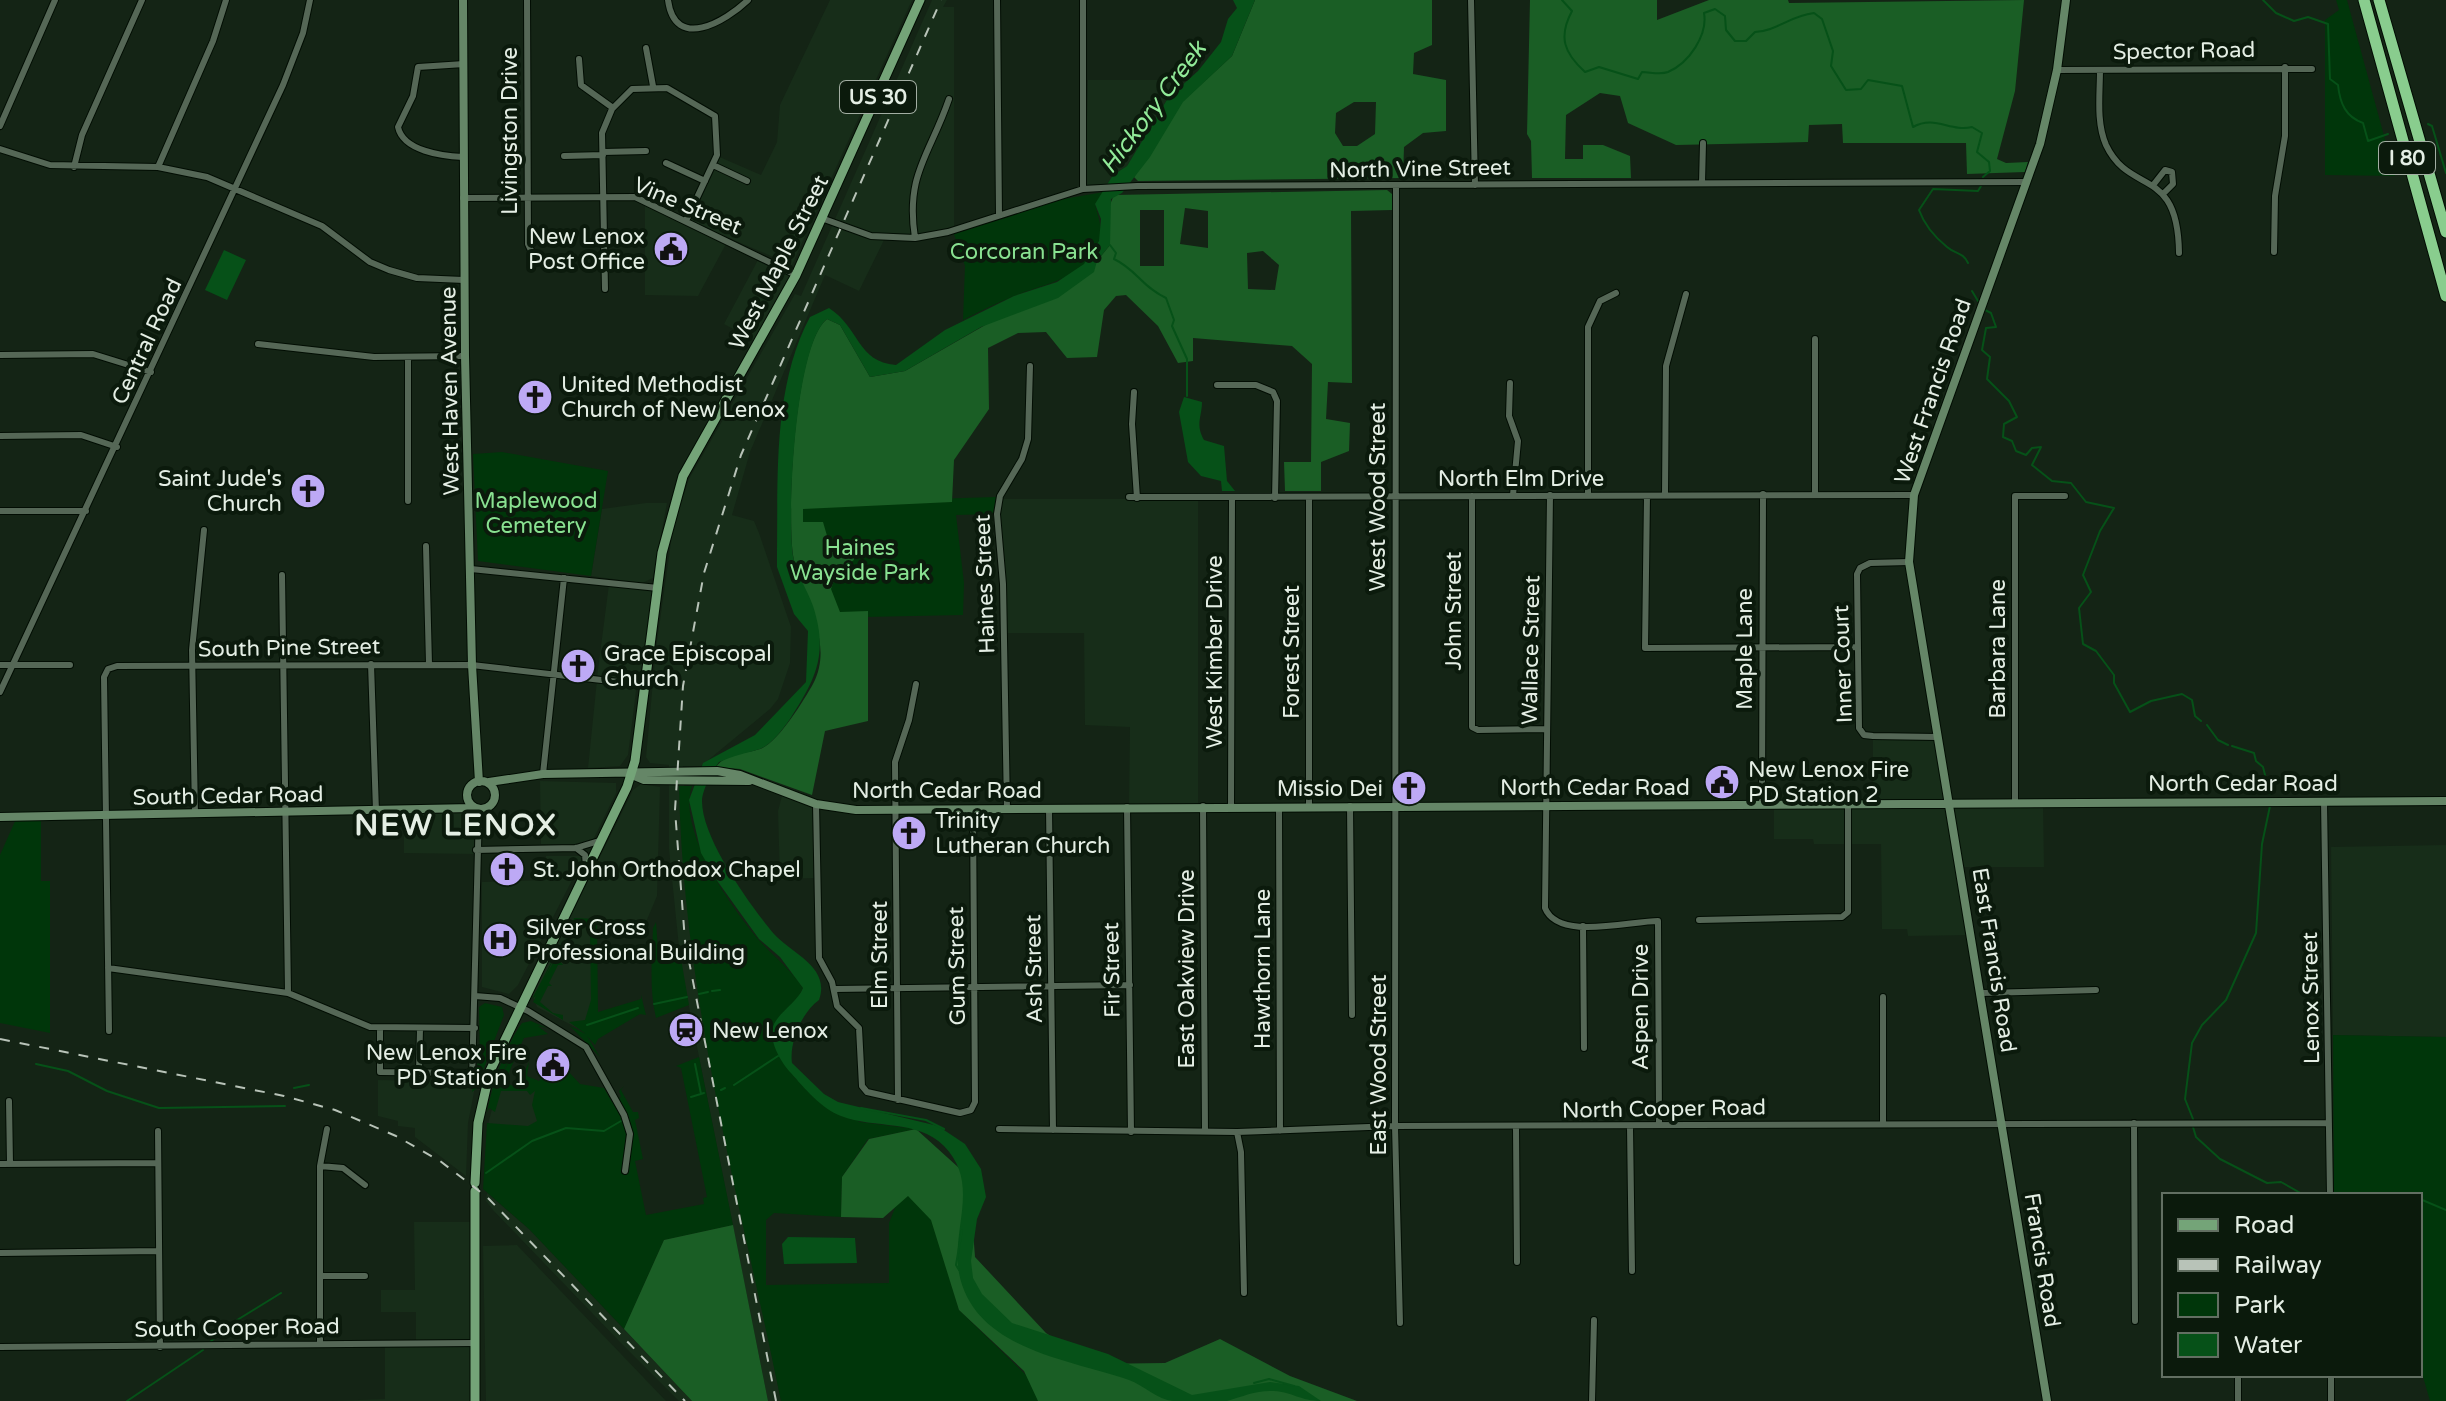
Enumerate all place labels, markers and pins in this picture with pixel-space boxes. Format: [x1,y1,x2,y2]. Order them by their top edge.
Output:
place label: New Lenox Post Office [528,224,645,275]
public building icon: New Lenox Post Office [652,230,690,268]
place label: United Methodist Church of New Lenox [561,372,786,423]
church icon: United Methodist Church of New Lenox [516,378,554,416]
place label: Saint Jude's Church [158,466,282,517]
church icon: Saint Jude's Church [289,472,327,510]
place label: Grace Episcopal Church [604,641,772,692]
church icon: Grace Episcopal Church [559,647,597,685]
place label: New Lenox Fire PD Station 2 [1748,757,1909,808]
public building icon: New Lenox Fire PD Station 2 [1703,763,1741,801]
church icon: Missio Dei [1390,769,1428,807]
place label: Missio Dei [1277,776,1383,802]
place label: Trinity Lutheran Church [935,808,1110,859]
church icon: Trinity Lutheran Church [890,814,928,852]
church icon: St. John Orthodox Chapel [488,850,526,888]
place label: St. John Orthodox Chapel [533,857,801,883]
place label: Silver Cross Professional Building [526,915,745,966]
hospital icon: Silver Cross Professional Building [481,921,519,959]
station icon: New Lenox [667,1011,705,1049]
place label: New Lenox [712,1018,828,1044]
place label: New Lenox Fire PD Station 1 [366,1040,527,1091]
public building icon: New Lenox Fire PD Station 1 [534,1046,572,1084]

